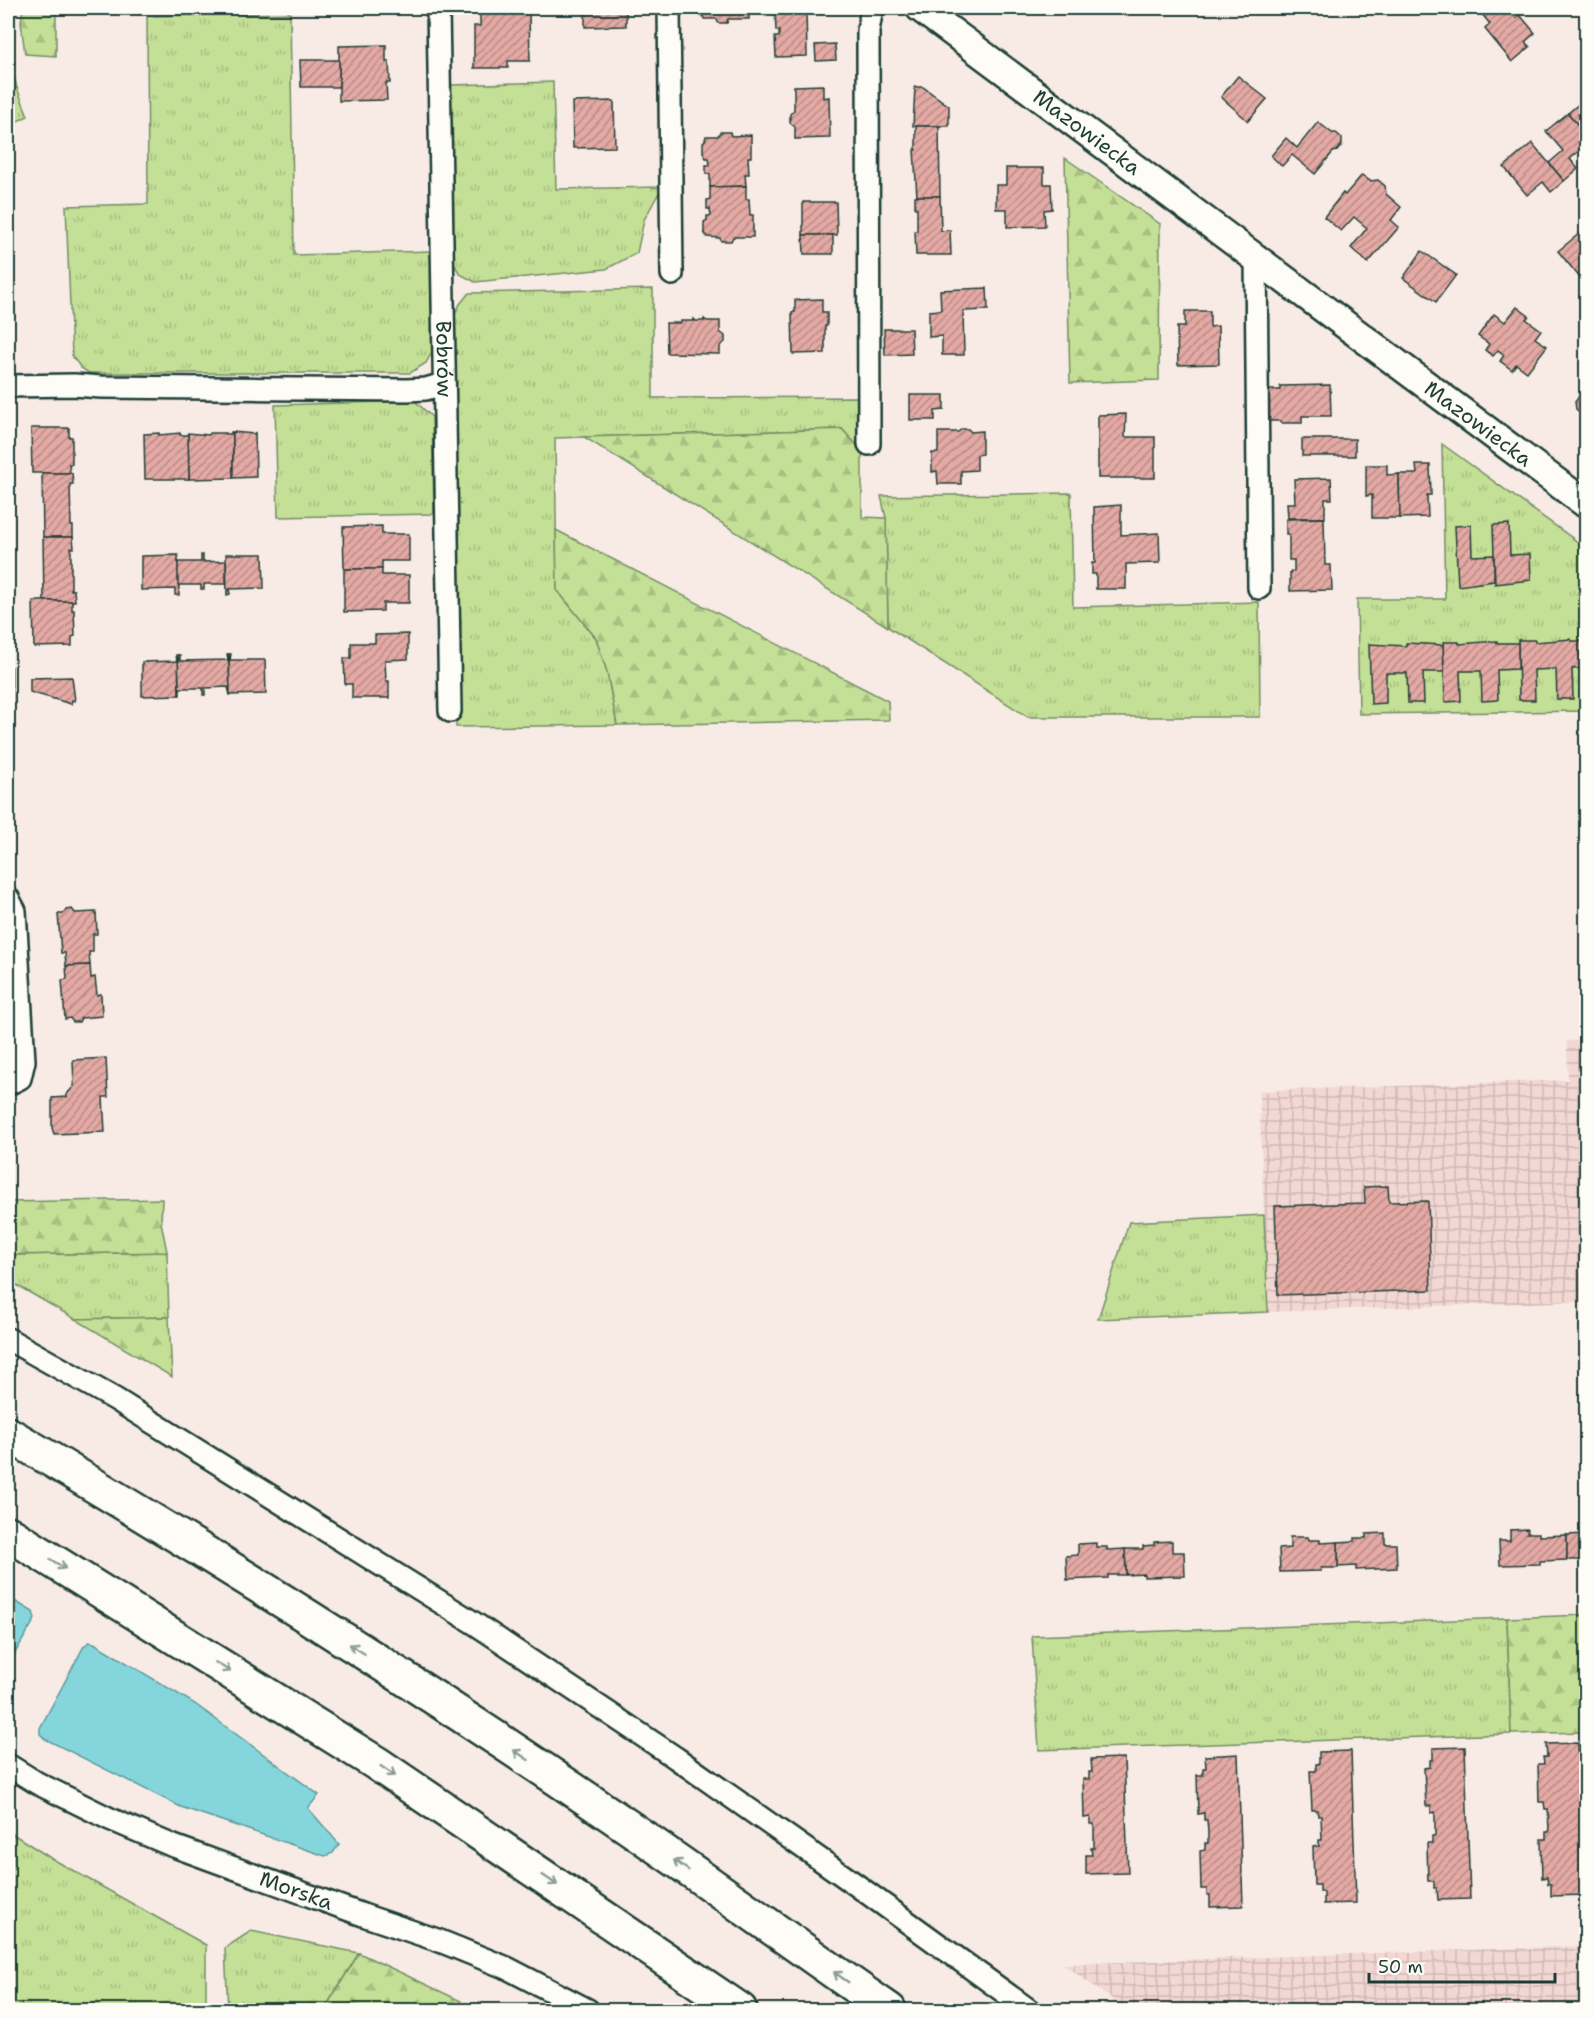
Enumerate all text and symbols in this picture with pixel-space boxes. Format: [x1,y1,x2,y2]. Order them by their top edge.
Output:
street label: Mazowiecka [1027,83,1146,182]
street label: Bobrów [429,320,459,398]
street label: Mazowiecka [1419,374,1538,473]
one-way arrow [49,1557,66,1570]
one-way arrow [349,1642,366,1654]
one-way arrow [214,1661,231,1673]
one-way arrow [513,1749,529,1761]
one-way arrow [379,1765,396,1777]
one-way arrow [674,1859,690,1871]
street label: Morska [256,1864,337,1917]
one-way arrow [541,1874,557,1886]
scale bar [1369,1946,1555,1984]
text: 50 m [1378,1955,1423,1979]
one-way arrow [833,1971,850,1983]

